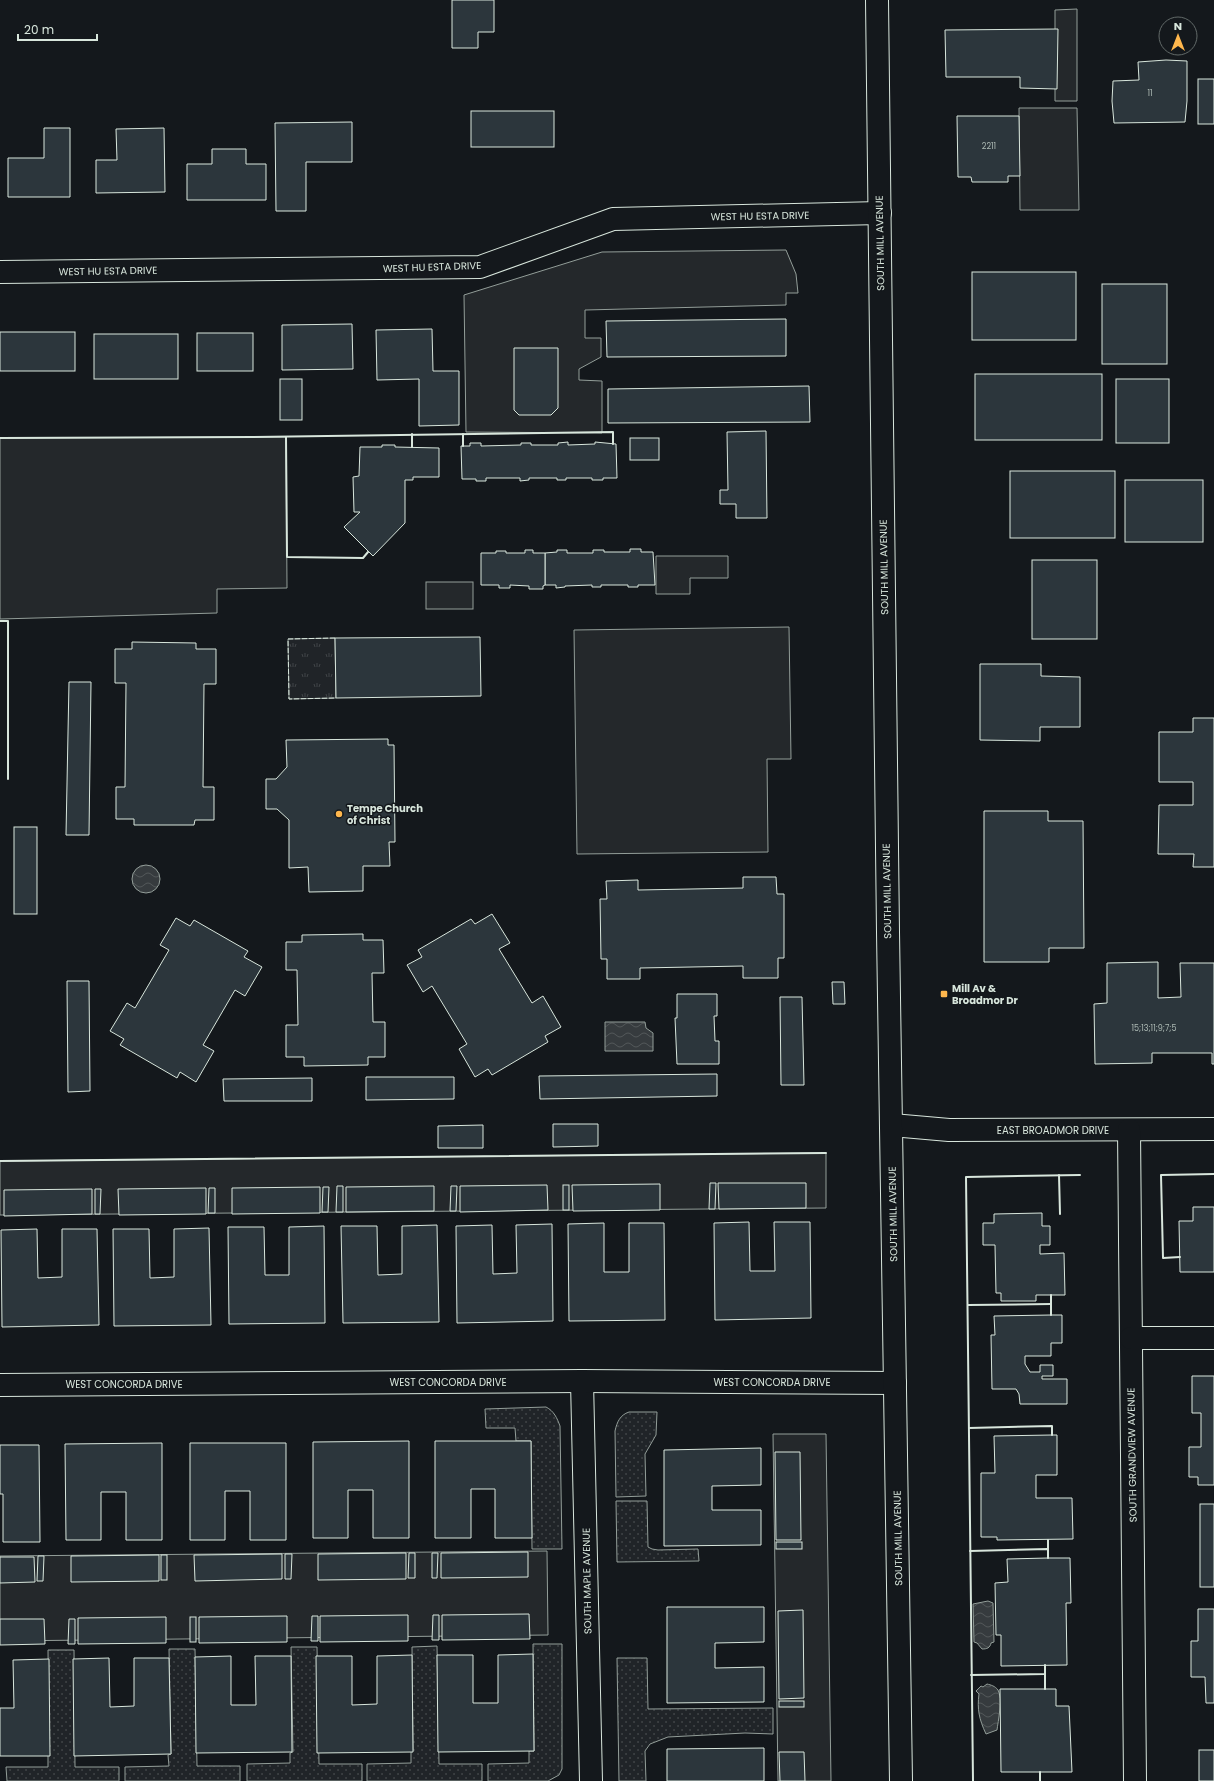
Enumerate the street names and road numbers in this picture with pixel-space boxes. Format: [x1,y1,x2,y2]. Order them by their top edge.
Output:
street label: SOUTH MILL AVENUE [872,195,888,291]
street label: WEST HU ESTA DRIVE [711,208,809,224]
street label: WEST HU ESTA DRIVE [383,258,481,276]
street label: WEST HU ESTA DRIVE [59,263,157,279]
street label: SOUTH MILL AVENUE [876,519,892,615]
street label: SOUTH MILL AVENUE [879,843,895,939]
street label: EAST BROADMOR DRIVE [997,1123,1109,1138]
street label: SOUTH MILL AVENUE [885,1166,901,1262]
street label: WEST CONCORDA DRIVE [389,1375,507,1390]
street label: WEST CONCORDA DRIVE [713,1375,831,1390]
street label: WEST CONCORDA DRIVE [65,1377,183,1392]
street label: SOUTH GRANDVIEW AVENUE [1123,1388,1141,1522]
street label: SOUTH MILL AVENUE [890,1490,906,1586]
street label: SOUTH MAPLE AVENUE [579,1528,595,1634]

